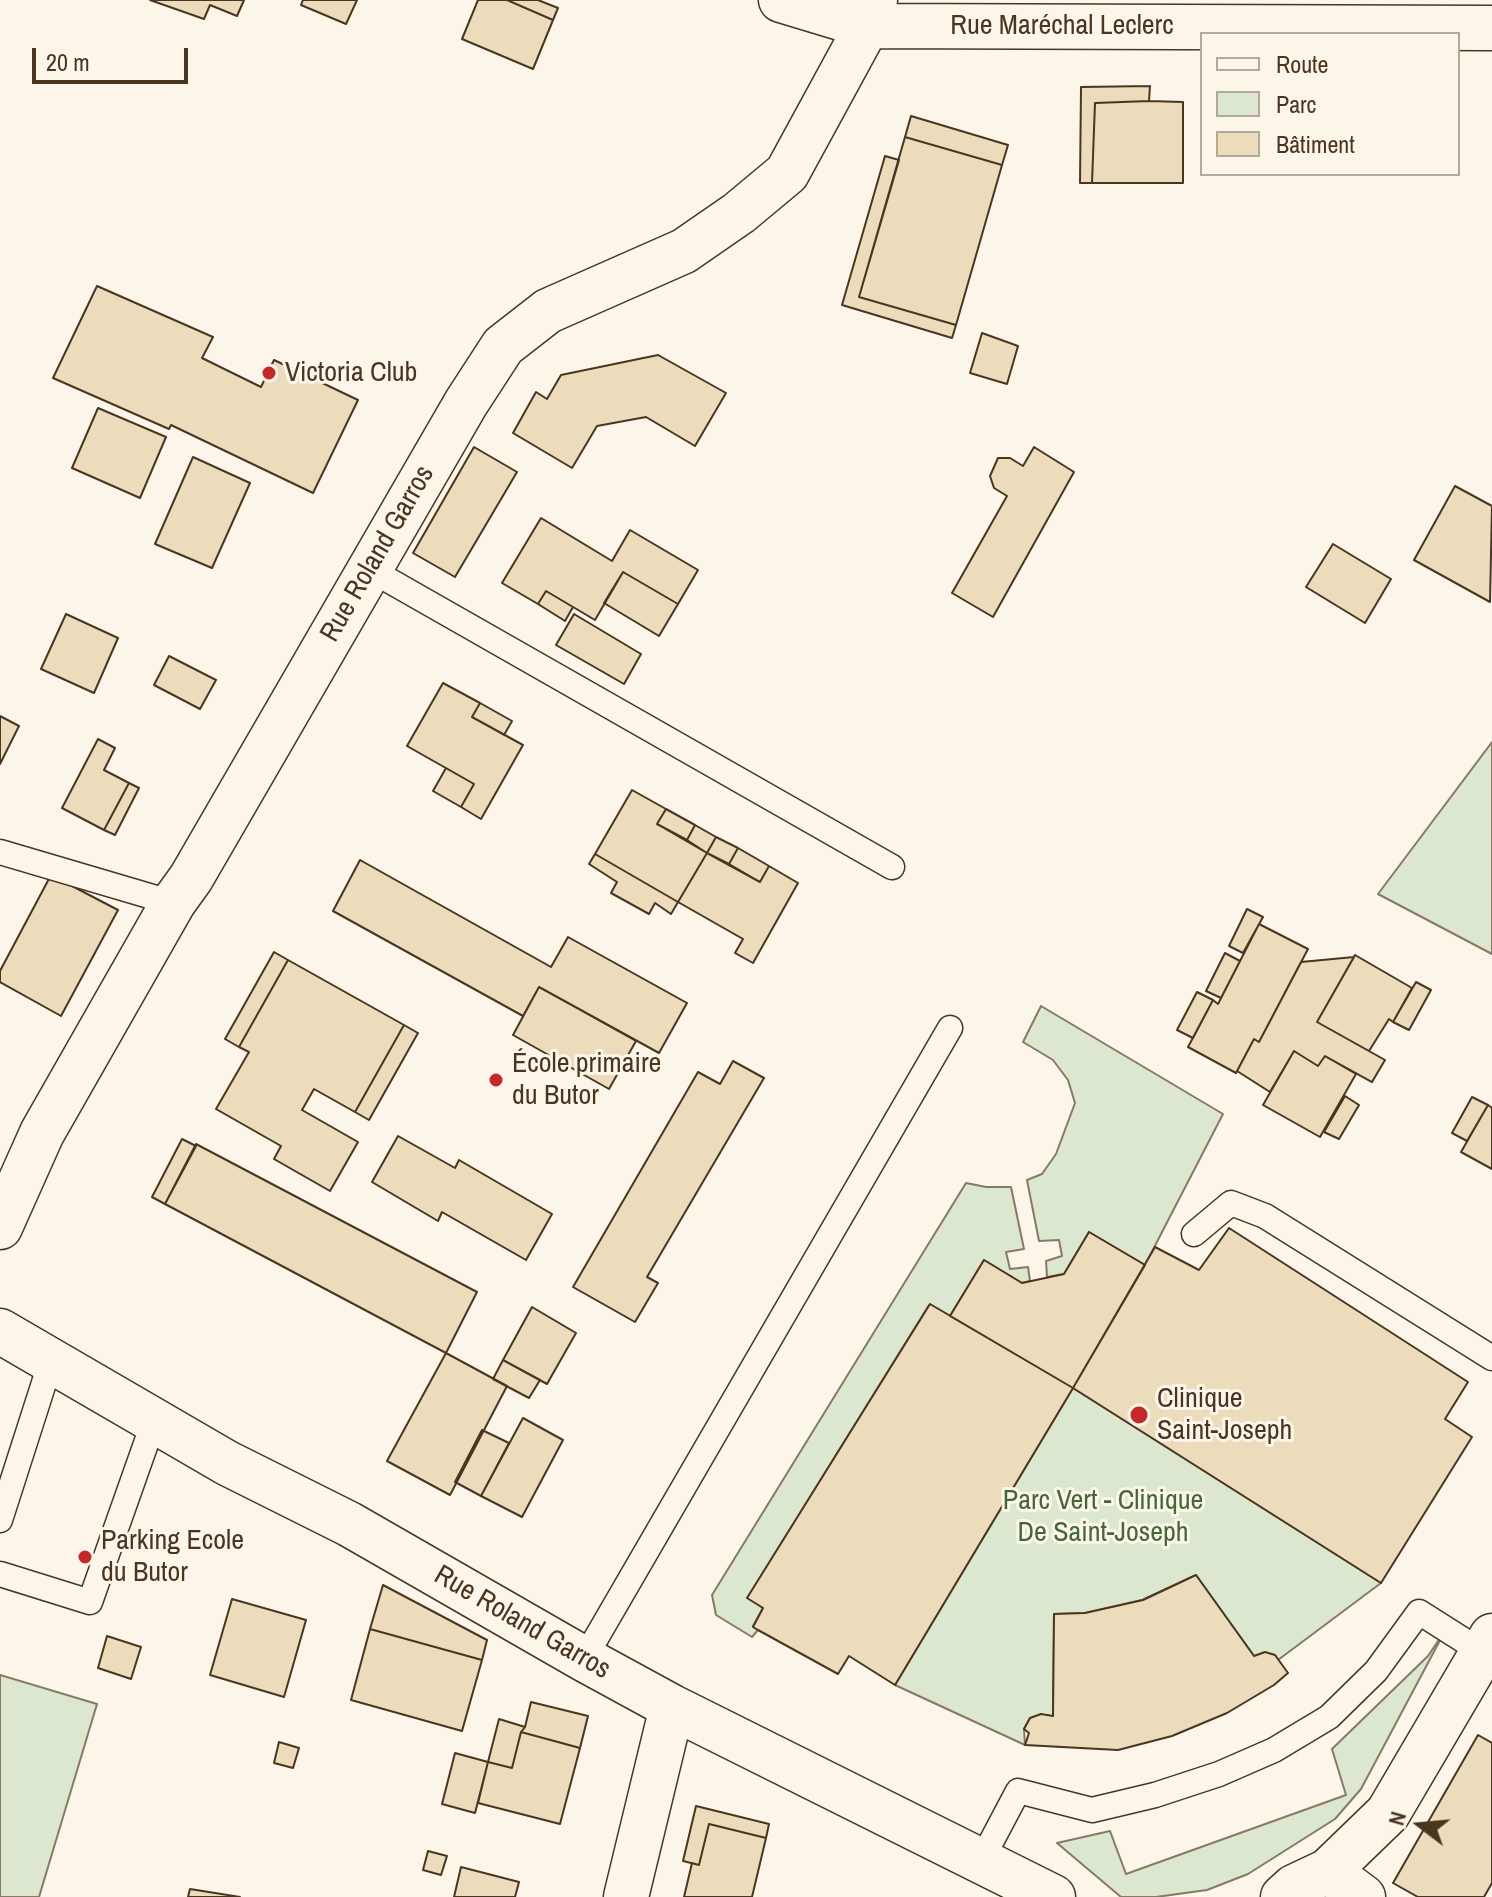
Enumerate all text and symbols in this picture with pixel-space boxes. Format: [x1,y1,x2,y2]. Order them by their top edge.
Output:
street label: Rue Maréchal Leclerc [950,9,1174,43]
scale bar [36,32,192,82]
legend [1200,32,1460,176]
text: 20 m [46,46,90,78]
text: Route [1276,48,1329,80]
text: Parc [1276,88,1316,120]
text: Bâtiment [1276,128,1355,160]
place label: Victoria Club [285,356,417,390]
marker: Victoria Club [260,364,278,382]
street label: Rue Roland Garros [314,460,442,648]
place label: École primaire du Butor [512,1047,661,1113]
marker: École primaire du Butor [487,1071,505,1089]
place label: Clinique Saint-Joseph [1157,1382,1292,1448]
marker: Clinique Saint-Joseph [1128,1404,1150,1426]
park label: Parc Vert - Clinique De Saint-Joseph [1003,1484,1203,1550]
place label: Parking Ecole du Butor [101,1524,244,1590]
marker: Parking Ecole du Butor [76,1548,94,1566]
street label: Rue Roland Garros [428,1559,616,1687]
north arrow [1380,1785,1460,1865]
text: N [1381,1808,1413,1829]

